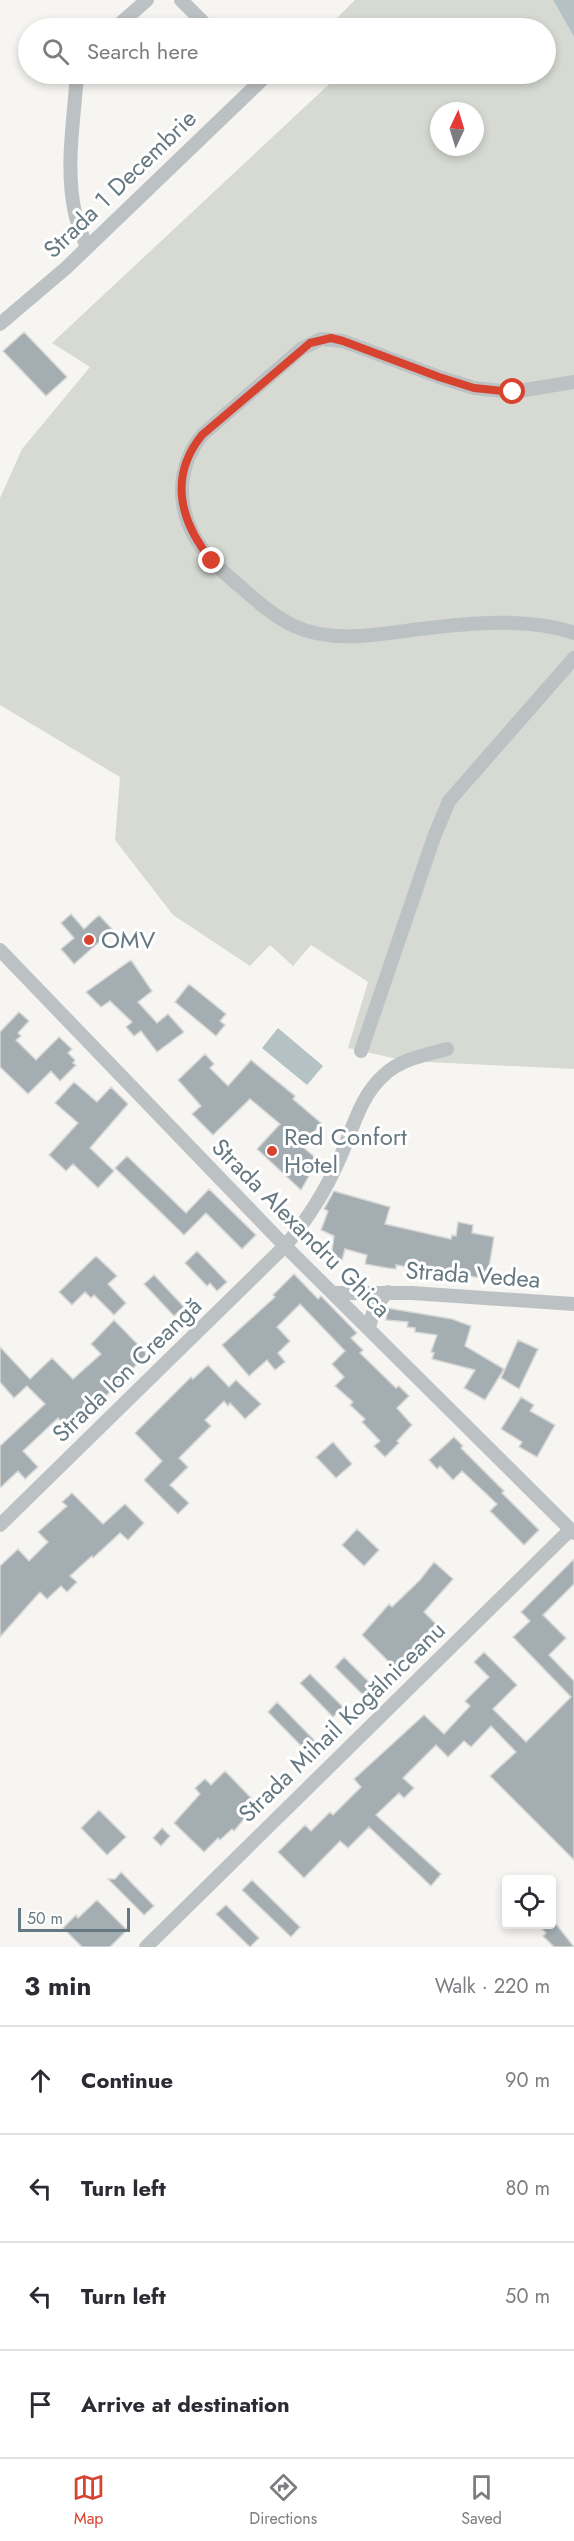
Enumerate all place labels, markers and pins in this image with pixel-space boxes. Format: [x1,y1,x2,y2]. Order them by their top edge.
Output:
place label: OMV [101,922,155,957]
marker: OMV [82,933,96,947]
place label: Red Confort Hotel [284,1119,407,1182]
marker: Red Confort Hotel [265,1144,279,1158]

